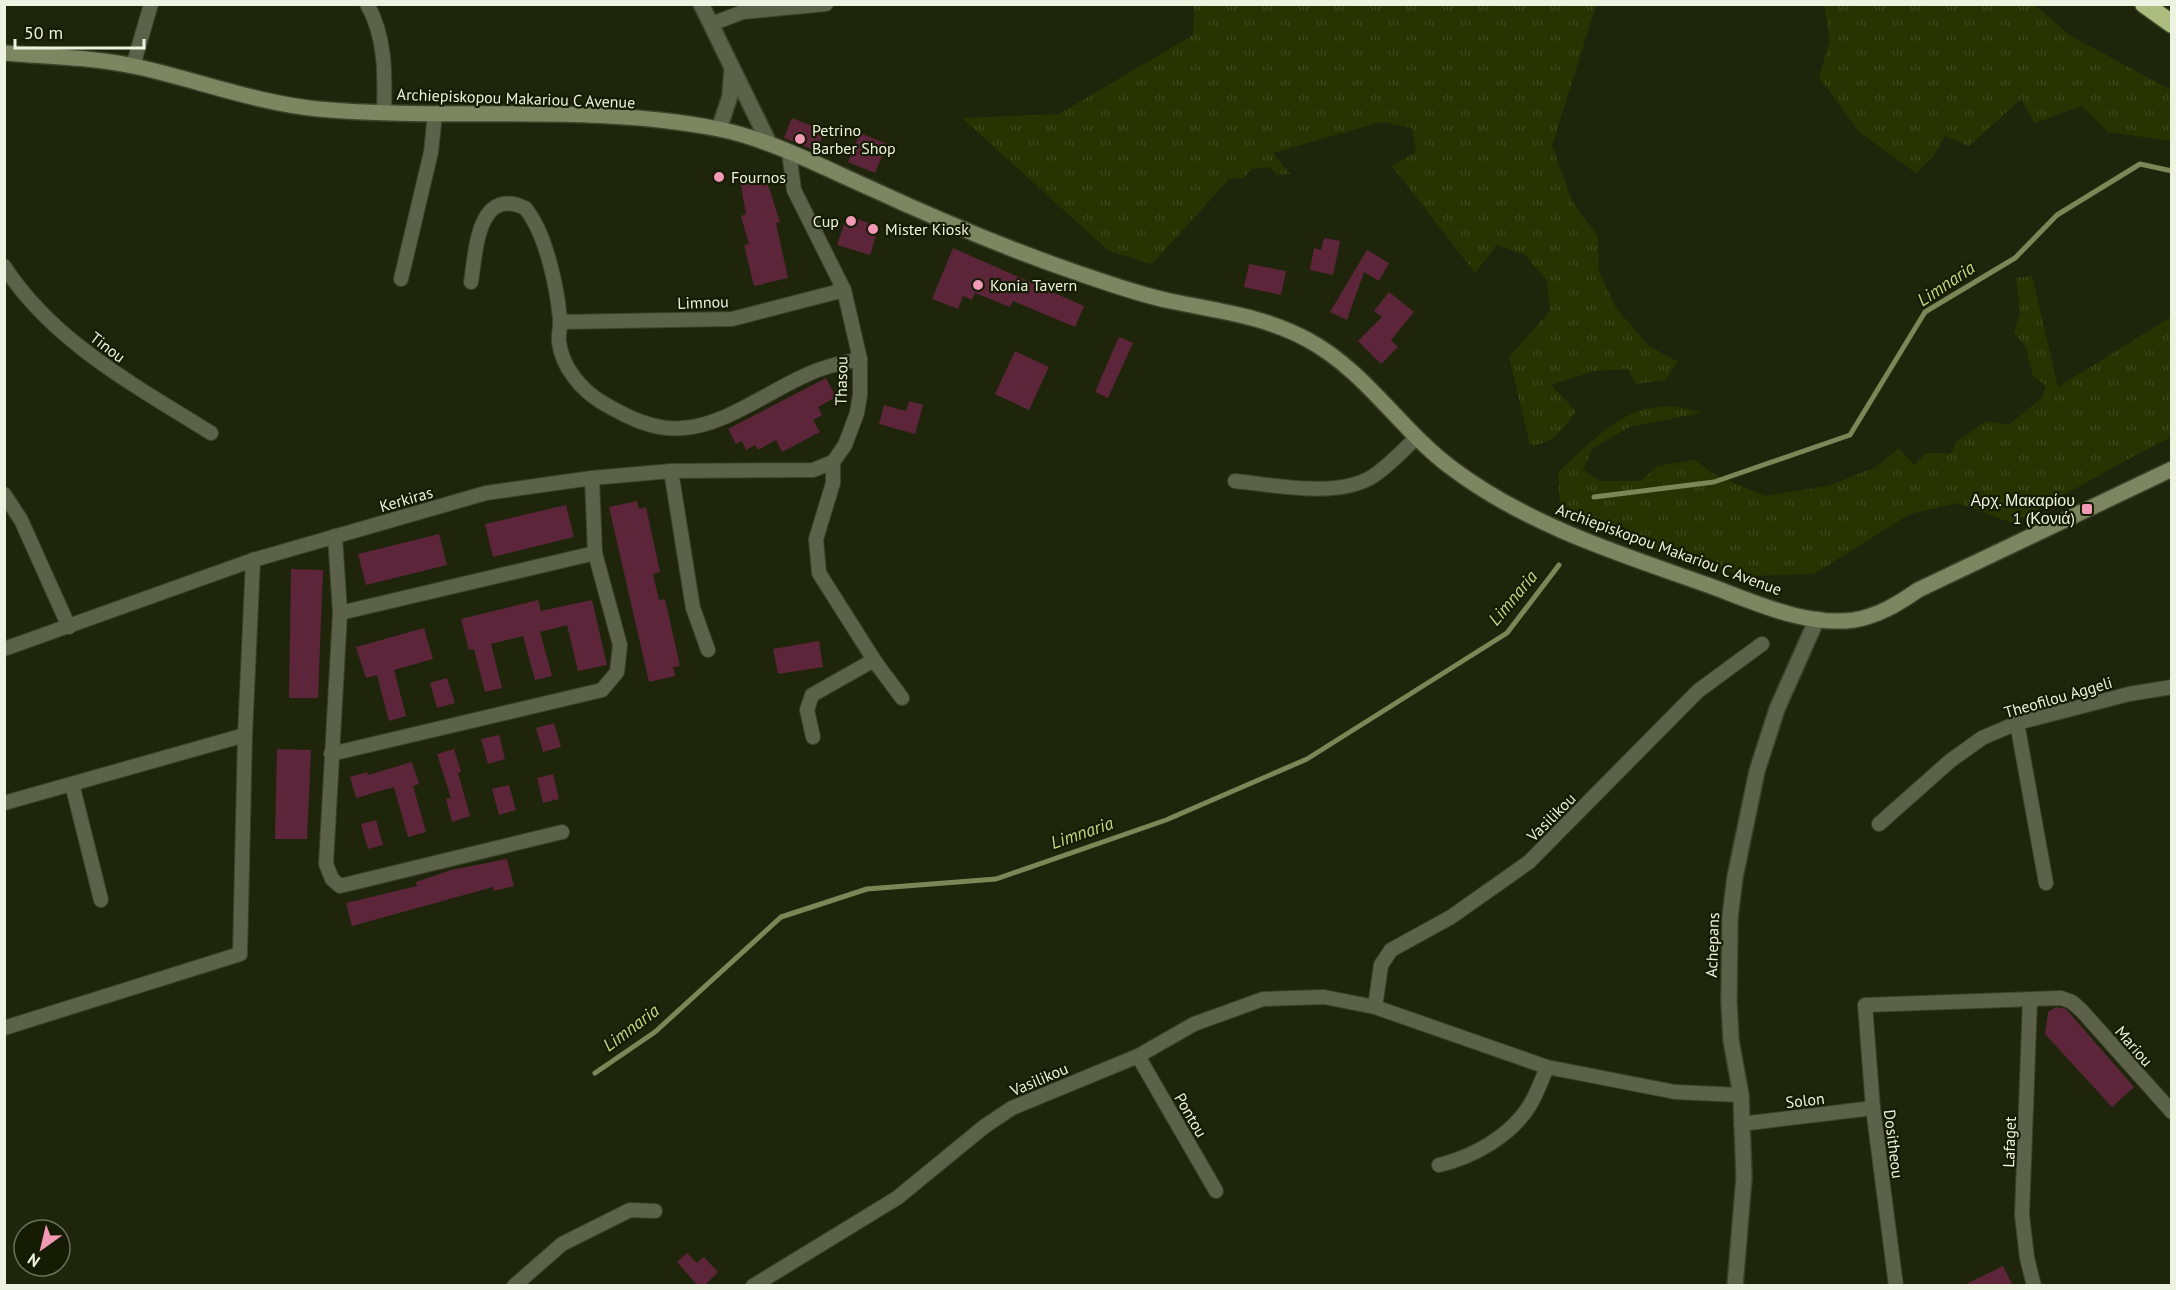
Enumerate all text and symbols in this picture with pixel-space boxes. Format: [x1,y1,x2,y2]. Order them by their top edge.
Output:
scale bar [15,12,144,50]
text: 50 m [24,21,63,44]
street label: Archiepiskopou Makariou C Avenue [396,84,636,112]
place label: Petrino Barber Shop [812,120,896,158]
marker: Petrino Barber Shop [793,132,807,146]
place label: Fournos [731,167,786,187]
marker: Fournos [712,170,726,184]
place label: Cup [813,211,839,231]
marker: Cup [844,214,858,228]
place label: Mister Kiosk [885,219,969,239]
marker: Mister Kiosk [866,222,880,236]
water label: Limnaria [1912,256,1979,311]
place label: Konia Tavern [990,275,1077,295]
marker: Konia Tavern [971,278,985,292]
street label: Limnou [677,291,729,313]
street label: Tinou [86,327,130,367]
street label: Thasou [831,356,851,406]
street label: Kerkiras [377,482,435,516]
place label: Αρχ. Μακαρίου 1 (Κονιά) [1970,490,2075,528]
street label: Archiepiskopou Makariou C Avenue [1553,499,1785,599]
marker: Αρχ. Μακαρίου 1 (Κονιά) [2080,502,2094,516]
water label: Limnaria [1483,565,1542,630]
street label: Theofilou Aggeli [2001,672,2115,722]
street label: Vasilikou [1522,788,1580,846]
water label: Limnaria [1047,811,1116,854]
street label: Achepans [1701,912,1723,978]
water label: Limnaria [598,999,664,1056]
street label: Mariou [2111,1022,2157,1070]
street label: Vasilikou [1006,1058,1071,1100]
street label: Solon [1784,1088,1826,1112]
street label: Pontou [1170,1089,1212,1141]
street label: Dositheou [1880,1108,1908,1180]
street label: Lafaget [1998,1116,2020,1168]
north arrow [12,1218,72,1278]
text: N [24,1249,44,1272]

